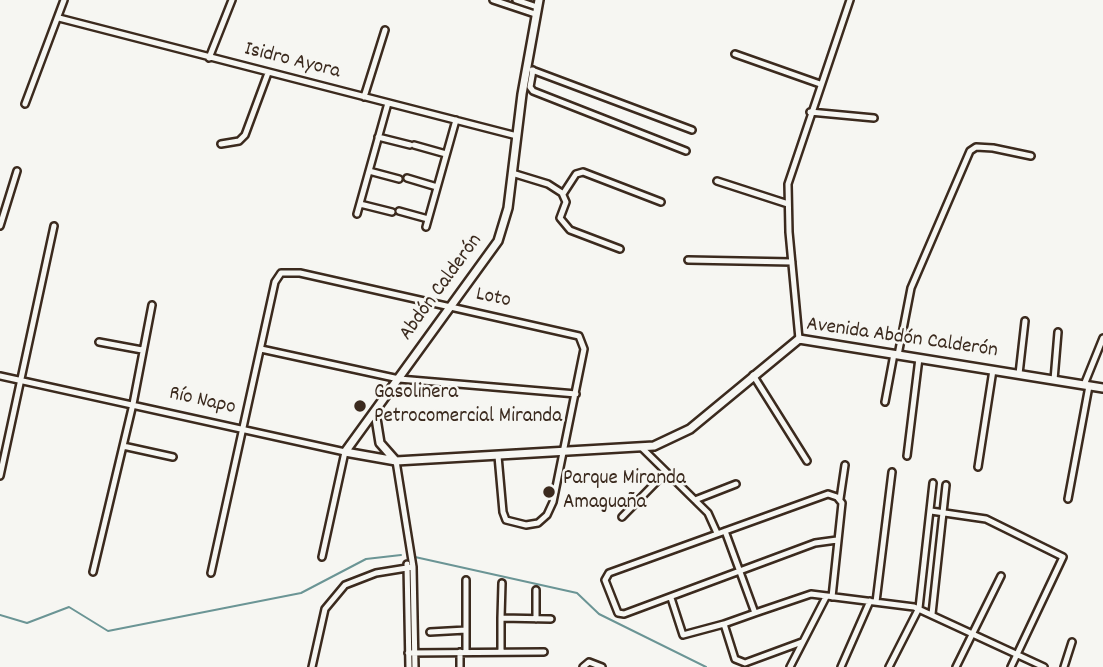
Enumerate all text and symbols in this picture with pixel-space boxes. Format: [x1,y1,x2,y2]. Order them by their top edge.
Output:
street label: Isidro Ayora [241,38,343,86]
street label: Abdón Calderón [395,230,489,346]
street label: Loto [473,283,513,315]
street label: Avenida Abdón Calderón [805,313,999,365]
place label: Gasolinera Petrocomercial Miranda [374,381,562,431]
street label: Río Napo [166,382,238,422]
marker: Gasolinera Petrocomercial Miranda [352,398,368,414]
place label: Parque Miranda Amaguaña [563,467,686,517]
marker: Parque Miranda Amaguaña [541,484,557,500]

